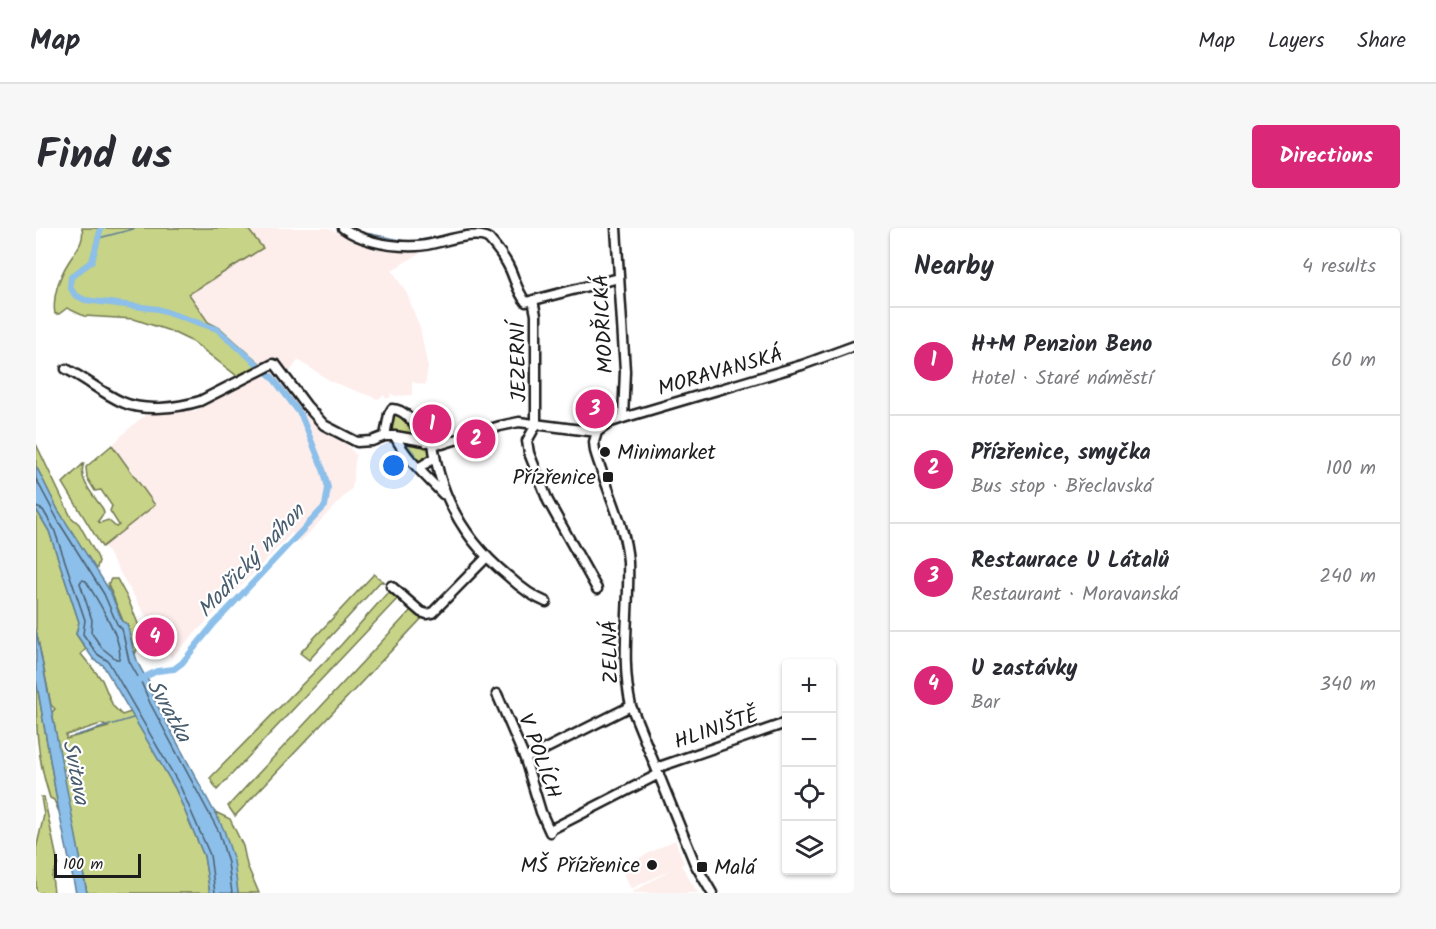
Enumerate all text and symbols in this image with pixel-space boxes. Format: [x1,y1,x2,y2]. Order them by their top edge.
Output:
text: Map [30,19,81,64]
text: Map [1198,25,1235,58]
text: Layers [1268,25,1324,58]
text: Share [1357,25,1406,58]
text: Find us [36,123,172,190]
button: Directions [1252,125,1400,188]
text: Nearby [914,246,994,288]
text: 4 results [1302,251,1376,283]
street label: MODŘICKÁ [585,273,624,374]
street label: JEZERNÍ [502,318,537,402]
text: H+M Penzion Beno [971,328,1152,363]
street label: MORAVANSKÁ [654,339,787,406]
text: 1 [930,345,937,377]
text: 60 m [1331,345,1376,377]
text: Hotel · Staré náměstí [971,363,1153,395]
pin: 3 [576,386,614,432]
pin: 1 [412,402,452,446]
pin: 2 [456,416,496,462]
text: Přízřenice, smyčka [971,436,1151,471]
place label: Minimarket [617,437,717,470]
marker: Minimarket [598,445,612,459]
your location [379,451,408,480]
text: 2 [928,453,939,485]
text: 100 m [1326,453,1376,485]
place label: Přízřenice [513,462,597,495]
marker: Přízřenice [601,470,615,484]
text: Bus stop · Břeclavská [971,471,1153,503]
water label: Modřický náhon [189,495,316,627]
text: Restaurace U Látalů [971,544,1169,579]
text: 3 [928,561,939,593]
text: 240 m [1319,561,1376,593]
text: Restaurant · Moravanská [971,579,1179,611]
pin: 4 [136,614,174,660]
street label: ZELNÁ [594,620,629,684]
text: U zastávky [971,652,1078,687]
map controls [782,659,836,875]
button: + [782,659,836,713]
text: 4 [928,669,939,701]
text: 340 m [1320,669,1376,701]
water label: Svratka [136,673,200,751]
text: Bar [971,687,1000,719]
street label: HLINIŠTĚ [670,699,764,759]
street label: V POLÍCH [508,709,569,804]
button: − [782,713,836,767]
water label: Svitava [51,737,98,809]
button: locate [782,767,836,821]
button: layers [782,821,836,875]
place label: MŠ Přízřenice [521,850,641,883]
scale bar [54,851,141,878]
text: 100 m [63,852,103,877]
place label: Malá [714,852,758,885]
marker: MŠ Přízřenice [645,858,659,872]
marker: Malá [695,860,709,874]

